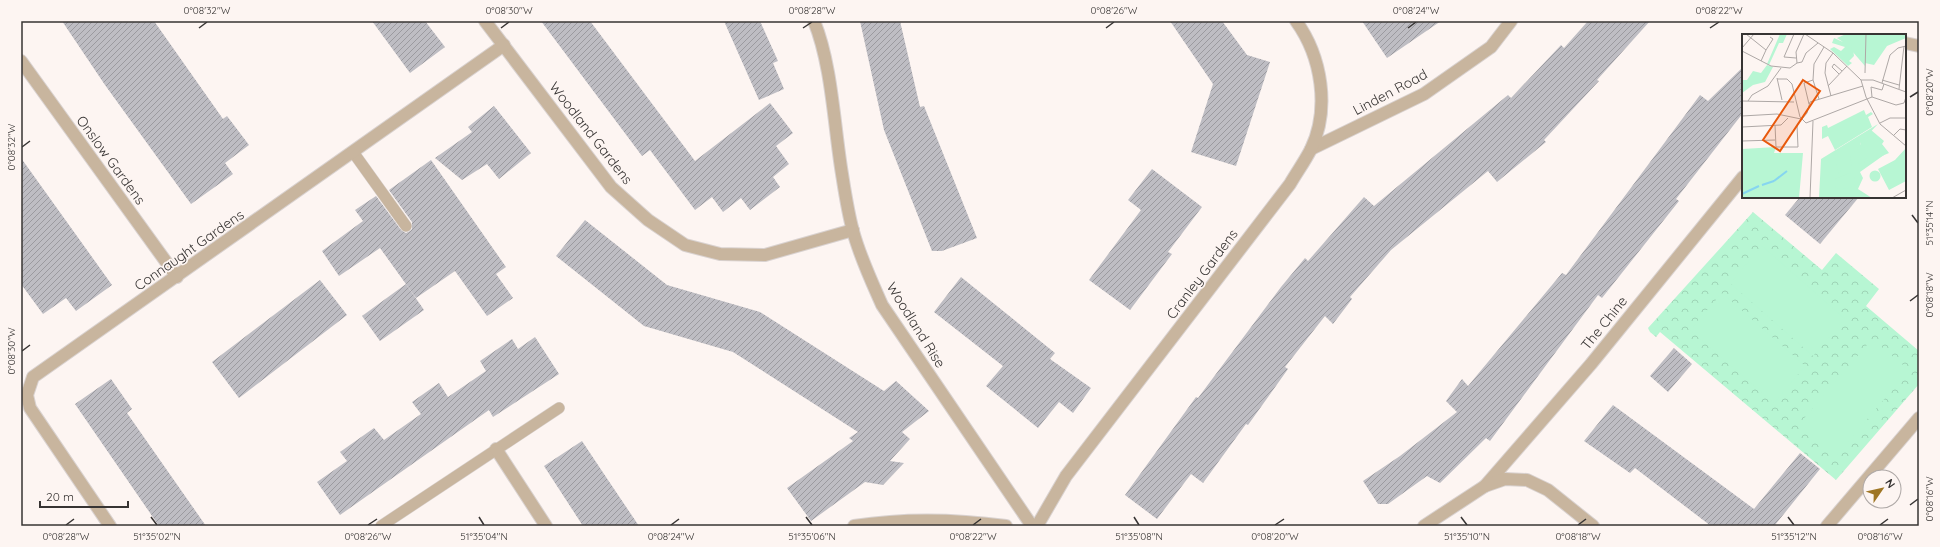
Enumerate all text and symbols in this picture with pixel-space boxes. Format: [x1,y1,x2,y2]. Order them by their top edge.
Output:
text: 0°08'32"W [184,4,231,17]
text: 0°08'30"W [485,4,533,17]
text: 0°08'28"W [789,4,836,17]
text: 0°08'26"W [1091,4,1138,17]
text: 0°08'24"W [1393,4,1440,17]
text: 0°08'22"W [1695,4,1743,17]
inset map [1742,34,1906,198]
street label: Linden Road [1350,65,1430,119]
text: 0°08'20"W [1923,68,1936,116]
street label: Woodland Gardens [545,78,637,188]
street label: Onslow Gardens [73,112,149,208]
text: 0°08'32"W [5,123,18,170]
text: 51°35'14"N [1923,200,1936,246]
street label: Connaught Gardens [131,205,247,295]
street label: Cranley Gardens [1162,225,1242,323]
text: 0°08'18"W [1923,272,1936,318]
street label: Woodland Rise [882,279,950,371]
street label: The Chine [1577,292,1631,354]
text: 0°08'30"W [5,327,18,375]
north arrow [1862,469,1902,509]
text: N [1882,476,1898,491]
text: 0°08'16"W [1923,476,1936,522]
scale bar [40,483,128,509]
text: 20 m [46,489,74,504]
text: 0°08'28"W [43,530,90,543]
text: 51°35'02"N [133,530,181,543]
text: 0°08'26"W [345,530,392,543]
text: 51°35'04"N [460,530,508,543]
text: 0°08'24"W [648,530,695,543]
text: 51°35'06"N [788,530,836,543]
text: 0°08'22"W [949,530,997,543]
text: 51°35'08"N [1115,530,1163,543]
text: 0°08'20"W [1251,530,1299,543]
text: 51°35'10"N [1444,530,1490,543]
text: 0°08'18"W [1555,530,1601,543]
text: 51°35'12"N [1771,530,1817,543]
text: 0°08'16"W [1857,530,1903,543]

